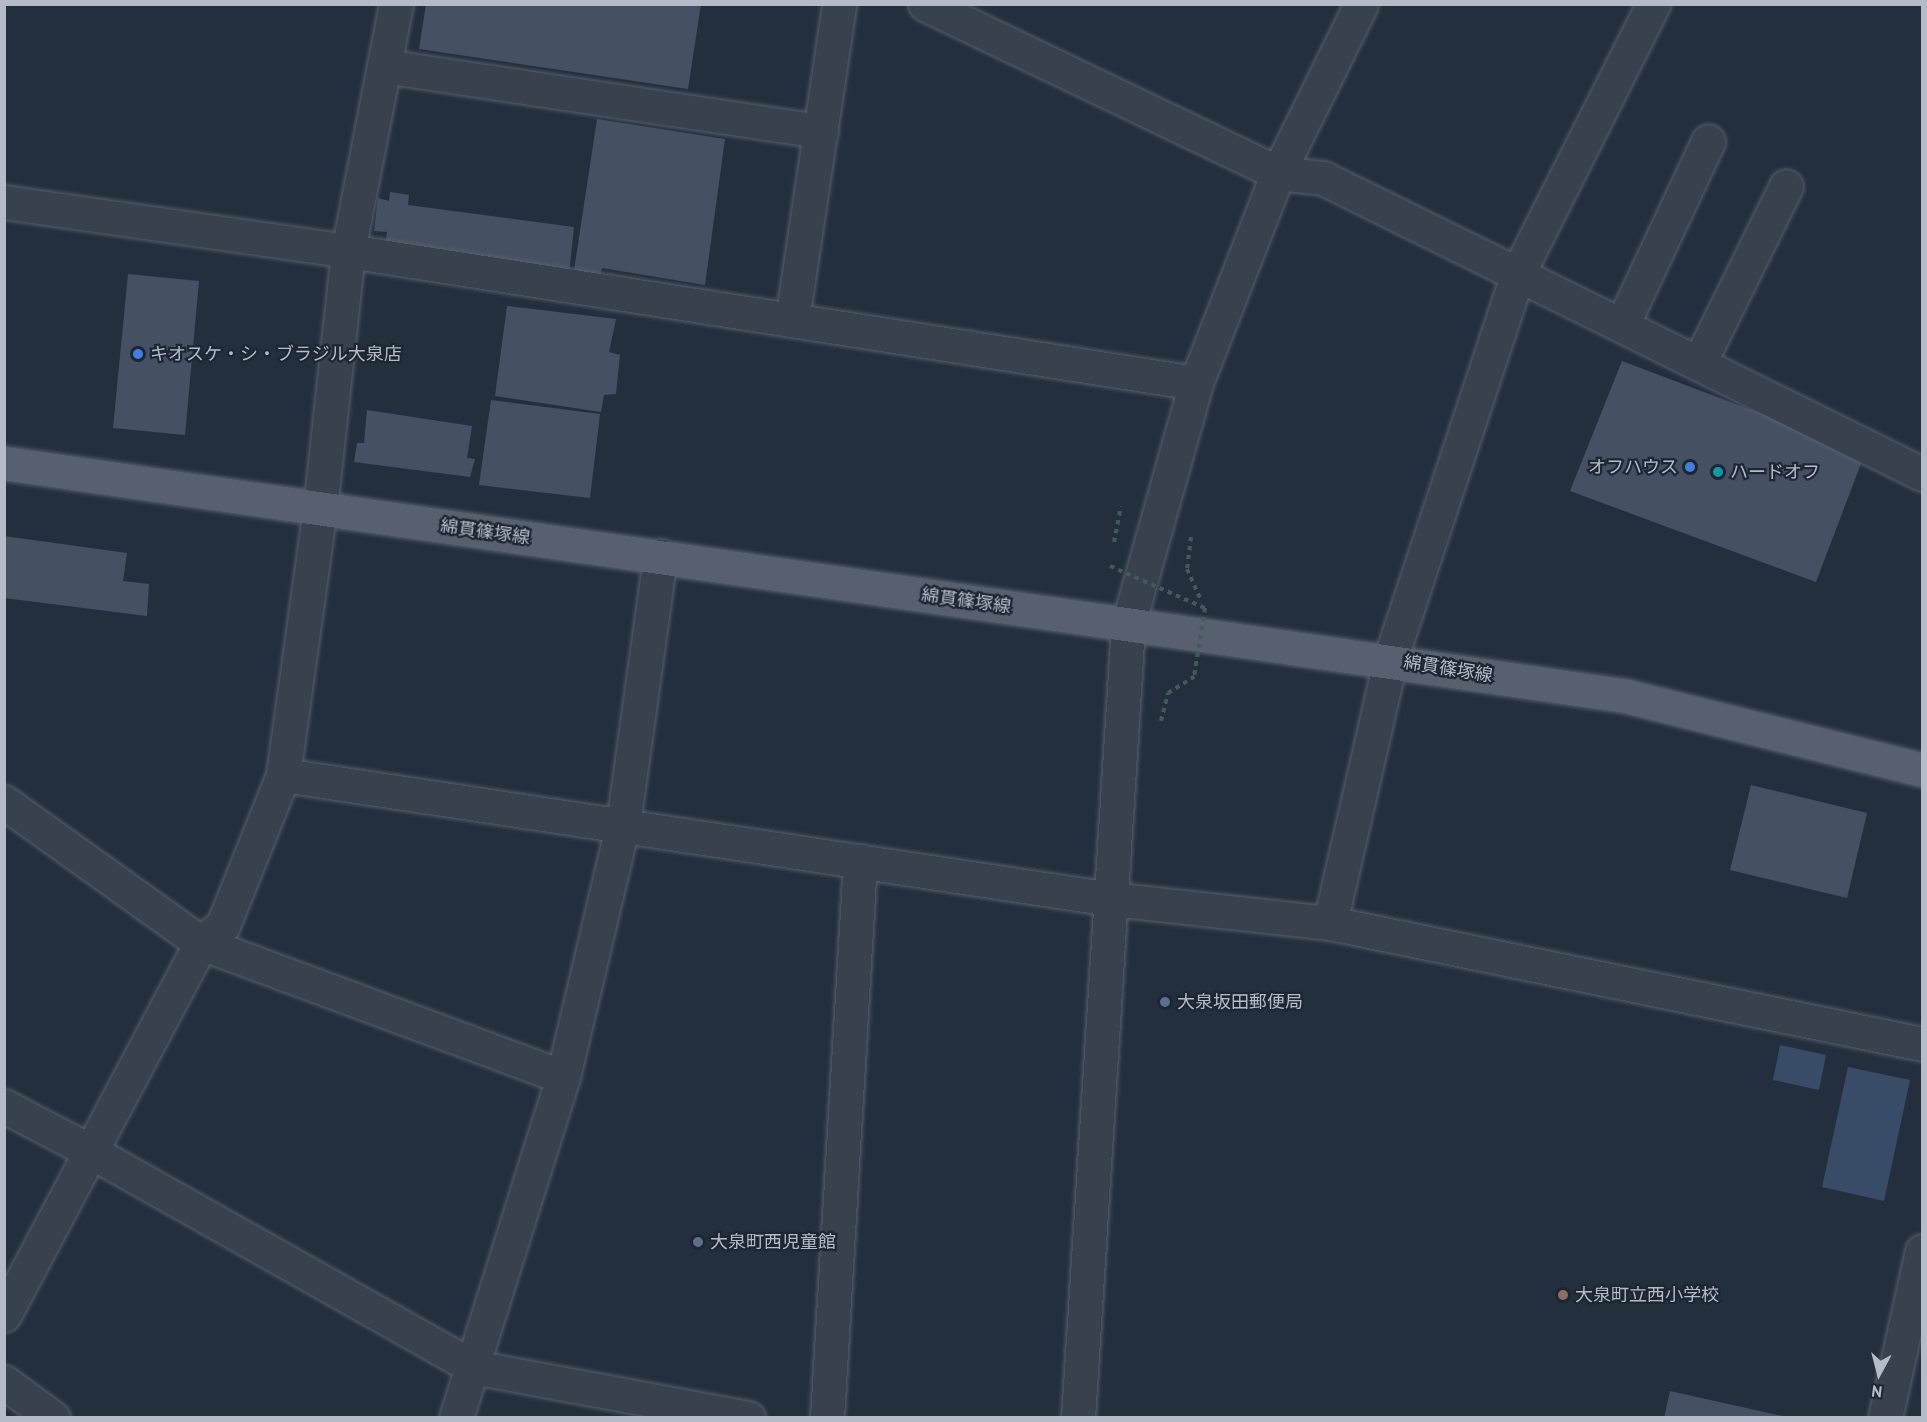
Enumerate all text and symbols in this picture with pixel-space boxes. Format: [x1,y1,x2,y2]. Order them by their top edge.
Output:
place label: キオスケ・シ・ブラジル大泉店 [150,343,402,365]
marker: キオスケ・シ・ブラジル大泉店 [131,347,145,361]
place label: オフハウス [1588,456,1678,478]
marker: オフハウス [1683,460,1697,474]
place label: ハードオフ [1730,461,1820,483]
marker: ハードオフ [1711,465,1725,479]
street label: 綿貫篠塚線 [439,515,531,549]
street label: 綿貫篠塚線 [920,584,1012,618]
street label: 綿貫篠塚線 [1402,651,1494,687]
place label: 大泉坂田郵便局 [1177,991,1303,1013]
marker: 大泉坂田郵便局 [1158,995,1172,1009]
place label: 大泉町西児童館 [710,1231,836,1253]
marker: 大泉町西児童館 [691,1235,705,1249]
place label: 大泉町立西小学校 [1575,1284,1719,1306]
marker: 大泉町立西小学校 [1556,1288,1570,1302]
north arrow [1849,1344,1909,1404]
text: N [1870,1381,1883,1402]

